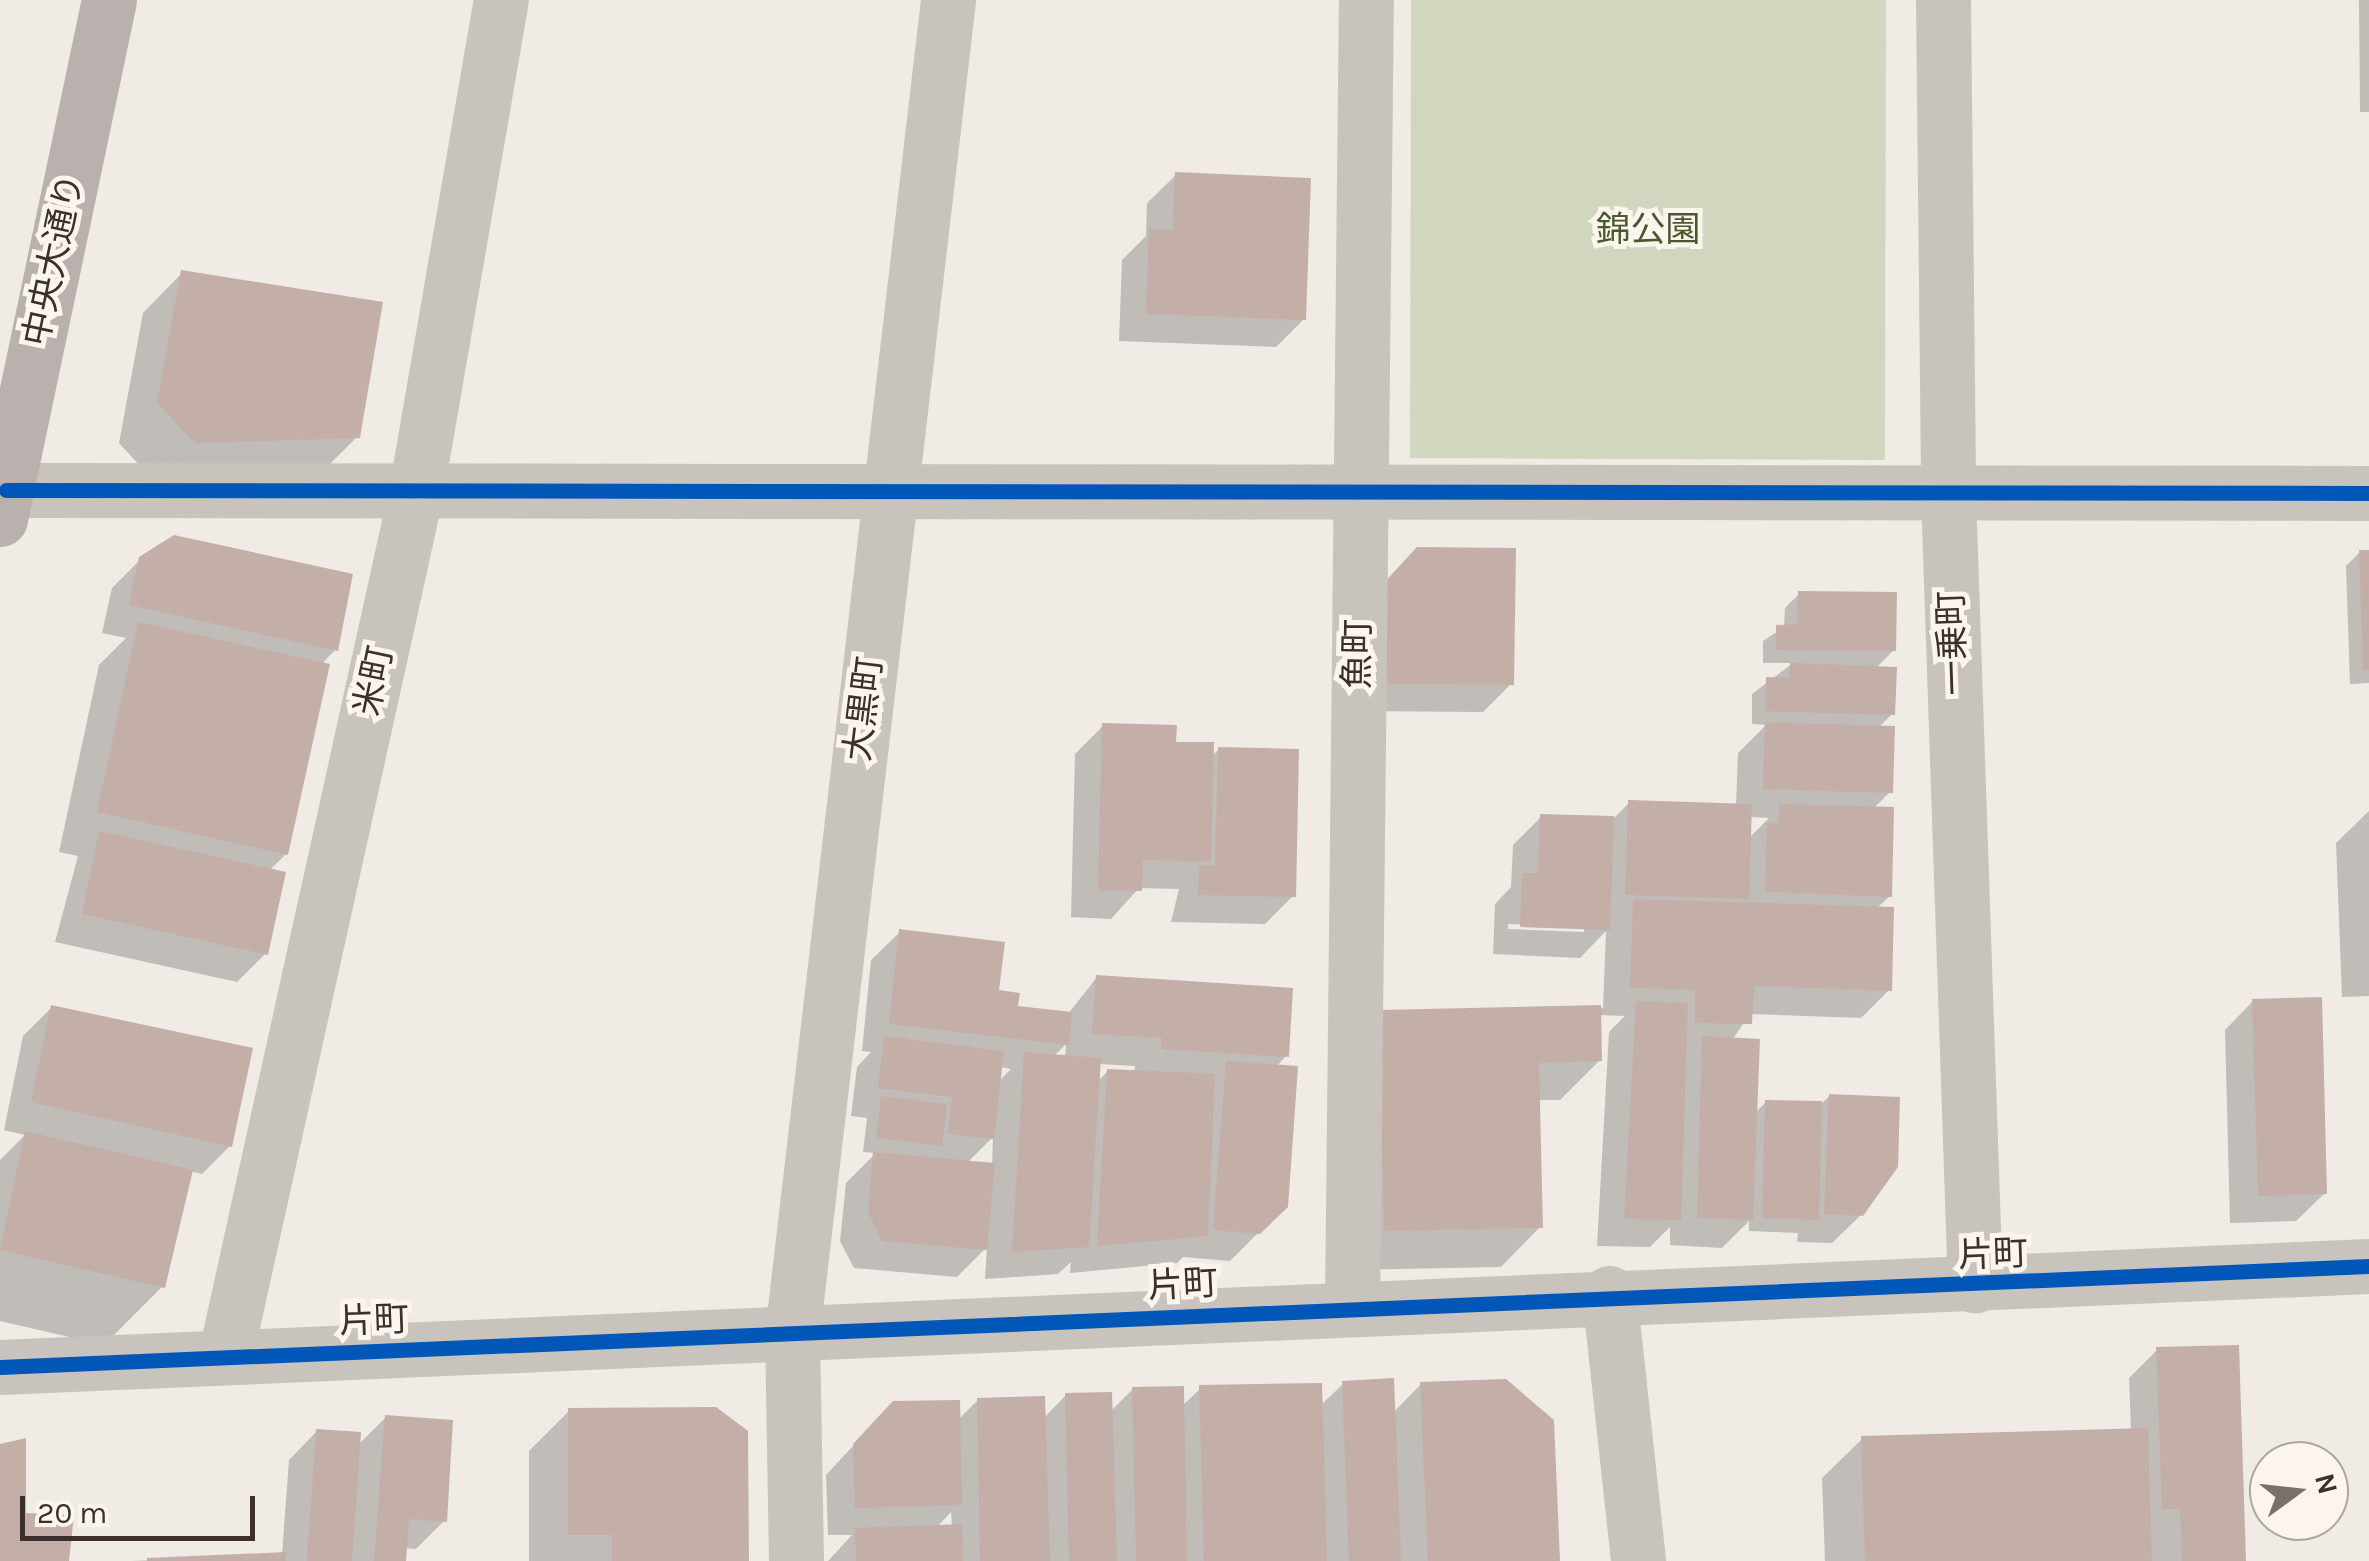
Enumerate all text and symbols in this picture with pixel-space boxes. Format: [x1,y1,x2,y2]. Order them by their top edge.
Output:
street label: 中央大通り [15,170,93,350]
park label: 錦公園 [1596,209,1700,251]
street label: 一乗町 [1930,590,1976,696]
street label: 魚町 [1336,619,1380,689]
street label: 米町 [346,642,402,720]
street label: 大黒町 [837,654,891,764]
street label: 片町 [1957,1233,2029,1277]
street label: 片町 [1147,1262,1219,1308]
street label: 片町 [338,1299,410,1343]
north arrow [2249,1441,2349,1541]
text: N [2308,1470,2345,1498]
scale bar [25,1476,260,1538]
text: 20 m [37,1495,107,1531]

